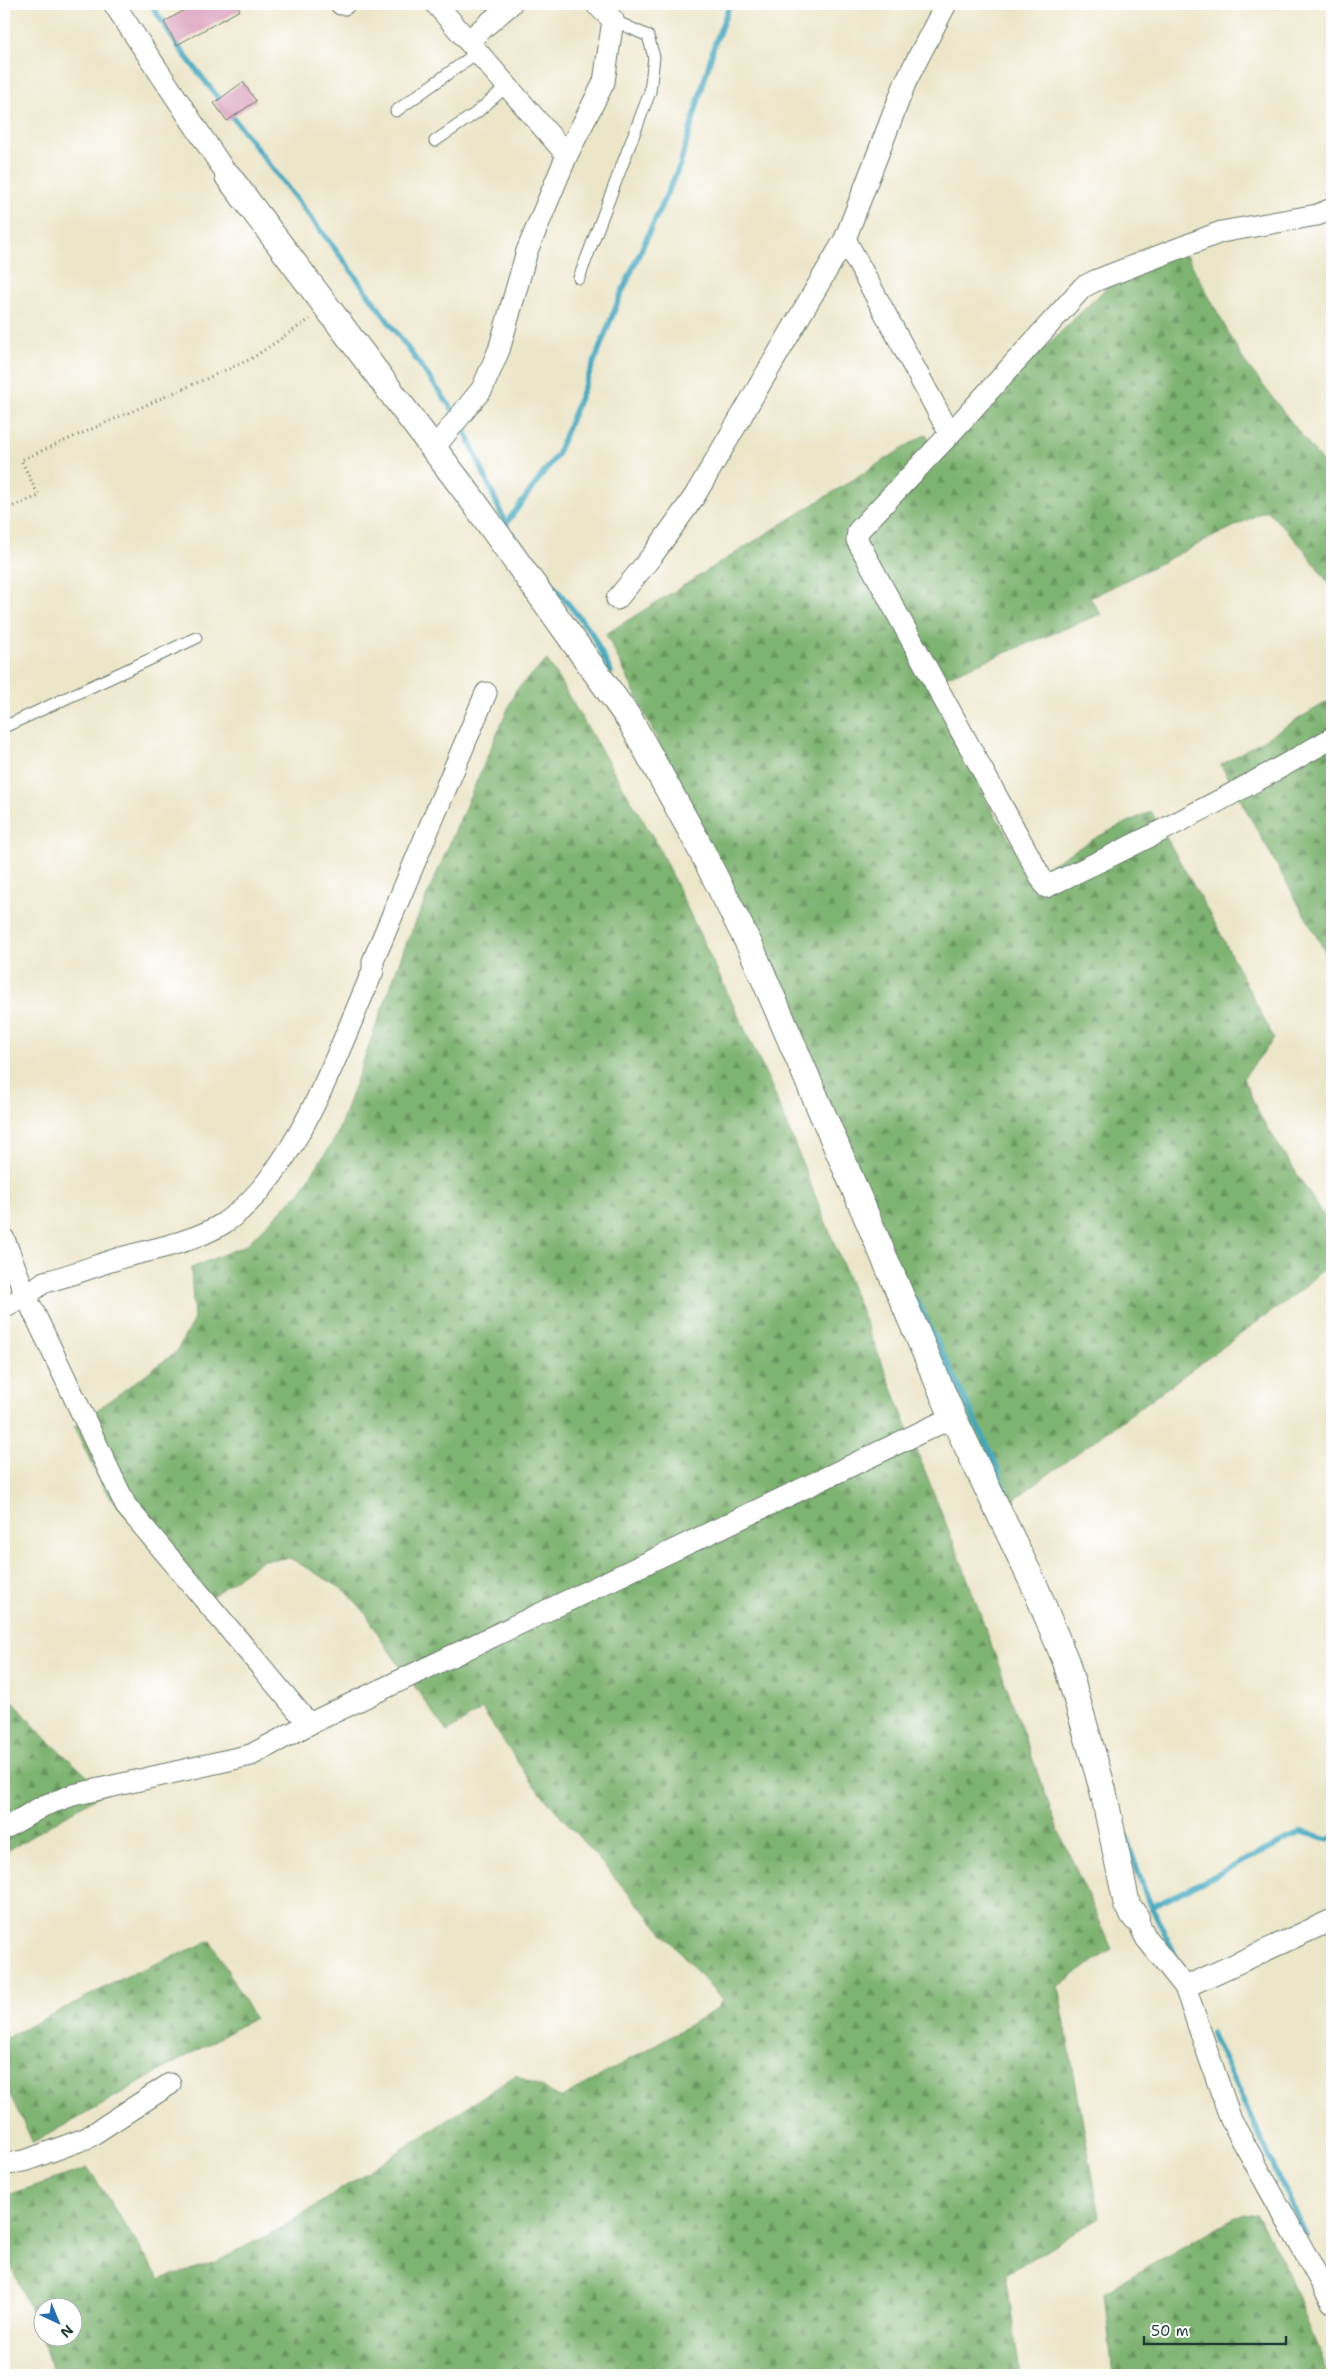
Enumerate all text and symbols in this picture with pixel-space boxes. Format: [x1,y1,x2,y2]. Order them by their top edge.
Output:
north arrow [32,2296,82,2346]
scale bar [1144,2314,1286,2346]
text: N [57,2321,77,2342]
text: 50 m [1151,2321,1189,2341]

